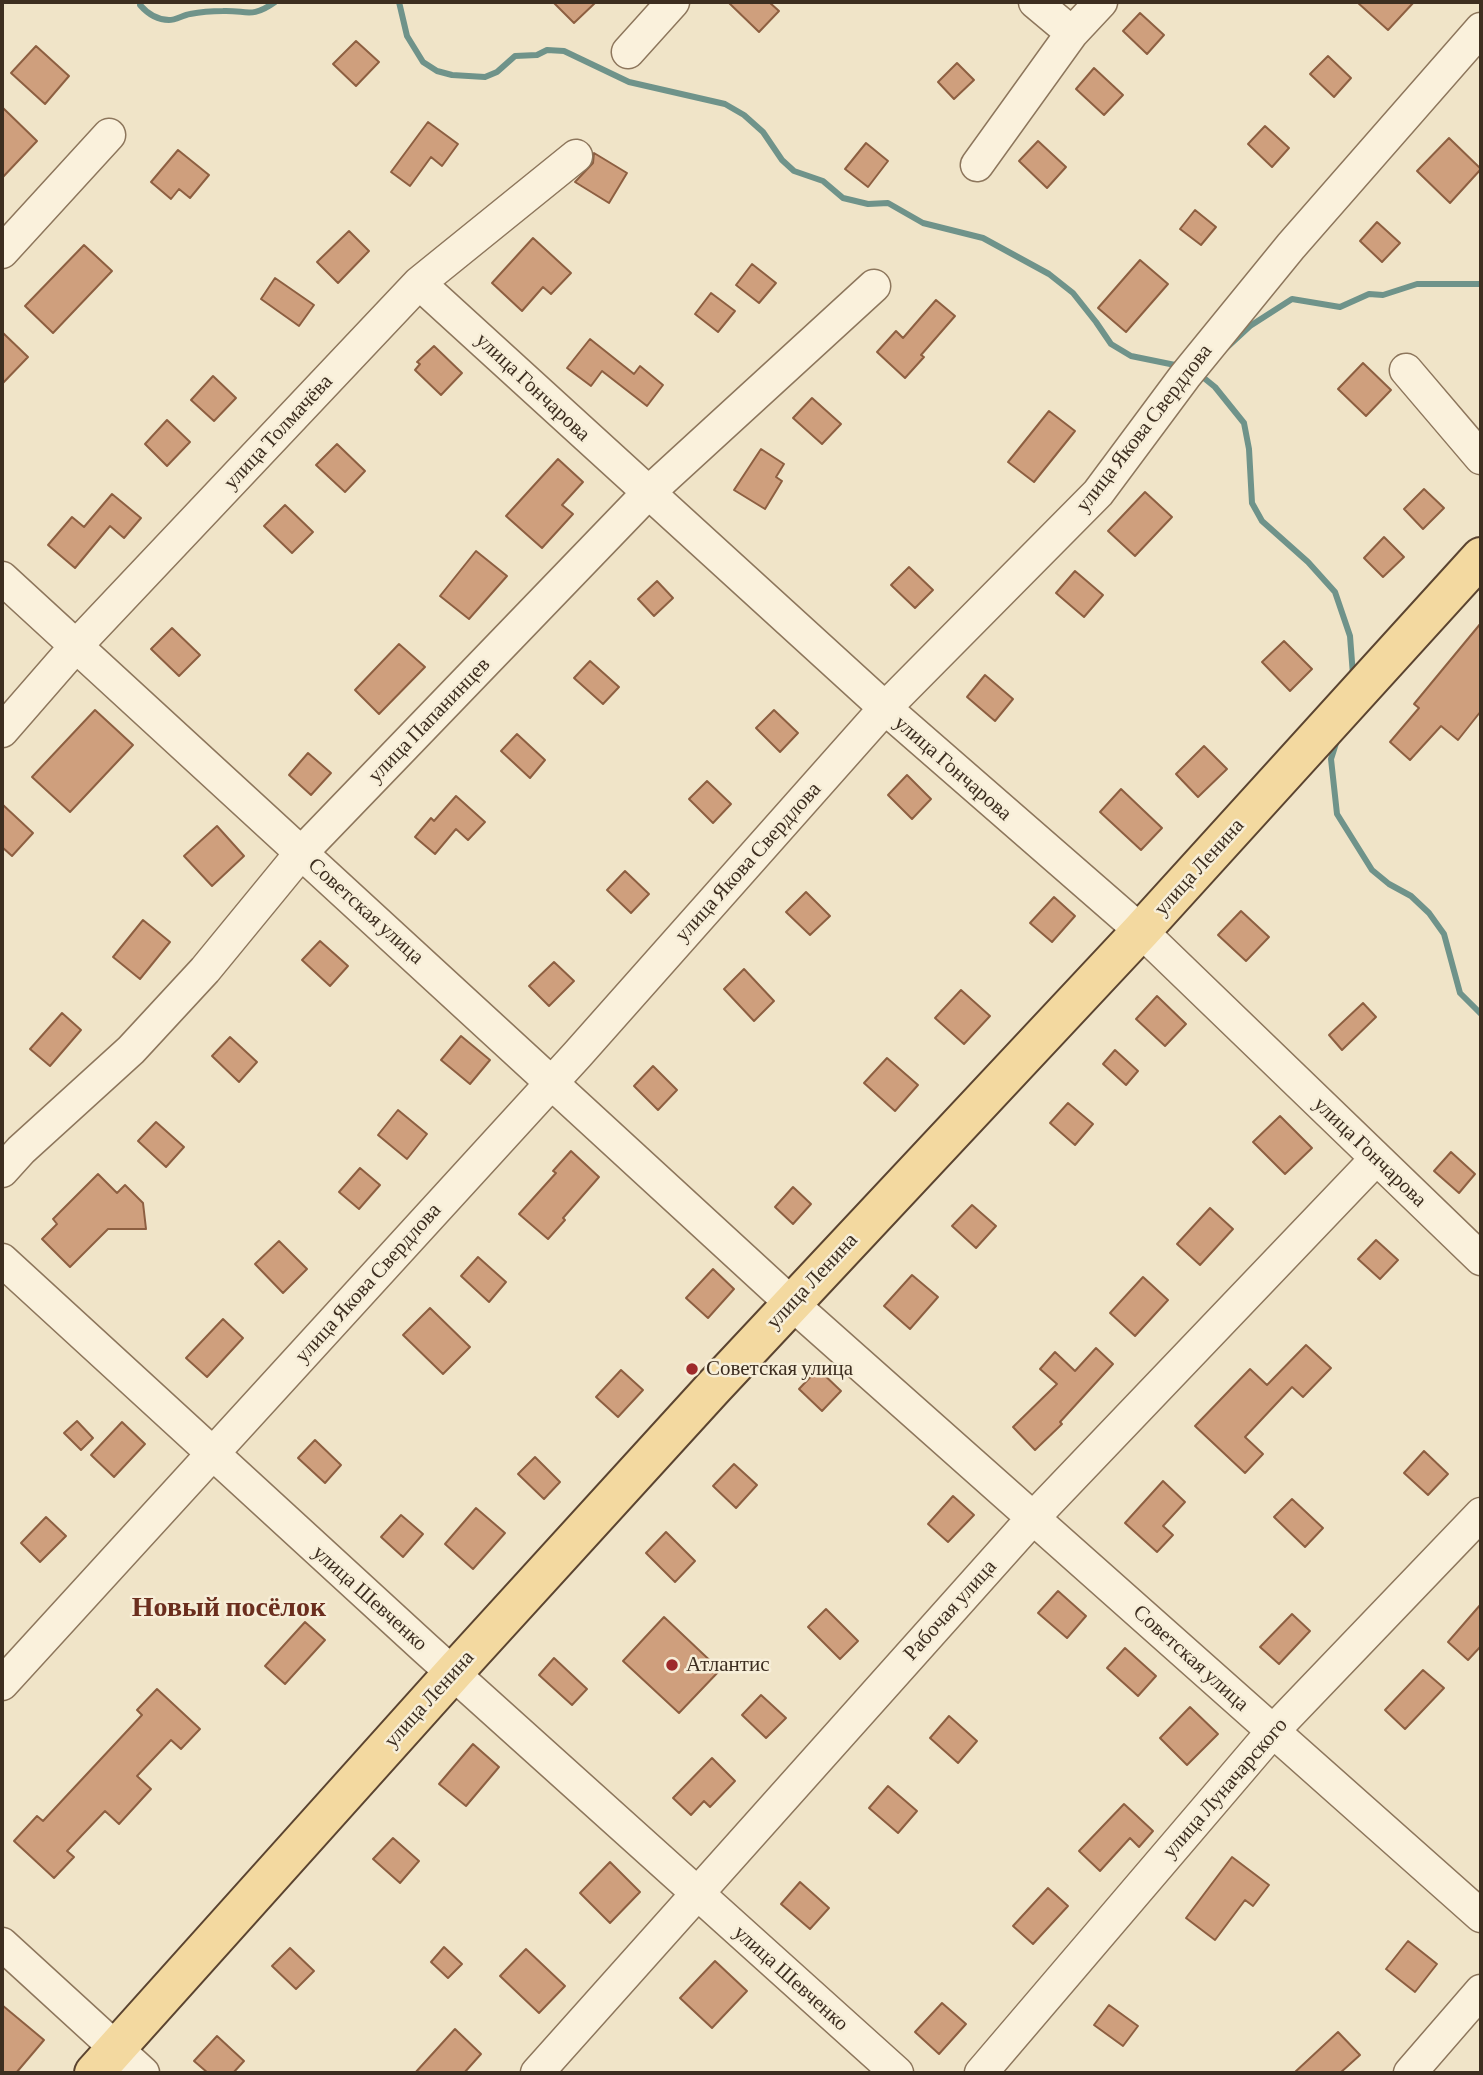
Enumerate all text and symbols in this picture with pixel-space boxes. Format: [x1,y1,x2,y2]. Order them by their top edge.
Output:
street label: улица Гончарова [470,327,596,447]
street label: улица Якова Свердлова [1071,339,1217,517]
street label: улица Толмачёва [218,369,338,495]
street label: улица Папанинцев [363,652,495,788]
street label: улица Гончарова [889,710,1017,826]
street label: улица Якова Свердлова [670,777,826,947]
street label: улица Ленина [1149,813,1249,921]
street label: Советская улица [303,852,429,970]
street label: улица Гончарова [1308,1092,1432,1212]
street label: улица Якова Свердлова [290,1198,446,1368]
street label: улица Ленина [761,1228,863,1334]
place label: Советская улица [706,1356,853,1382]
marker: Советская улица [684,1361,700,1377]
street label: улица Шевченко [307,1540,433,1656]
street label: Рабочая улица [898,1554,1002,1666]
district label: Новый посёлок [132,1590,326,1624]
street label: Советская улица [1128,1599,1254,1717]
street label: улица Ленина [379,1645,479,1753]
place label: Атлантис [686,1652,770,1678]
marker: Атлантис [664,1657,680,1673]
street label: улица Луначарского [1157,1713,1293,1863]
street label: улица Шевченко [728,1920,854,2036]

